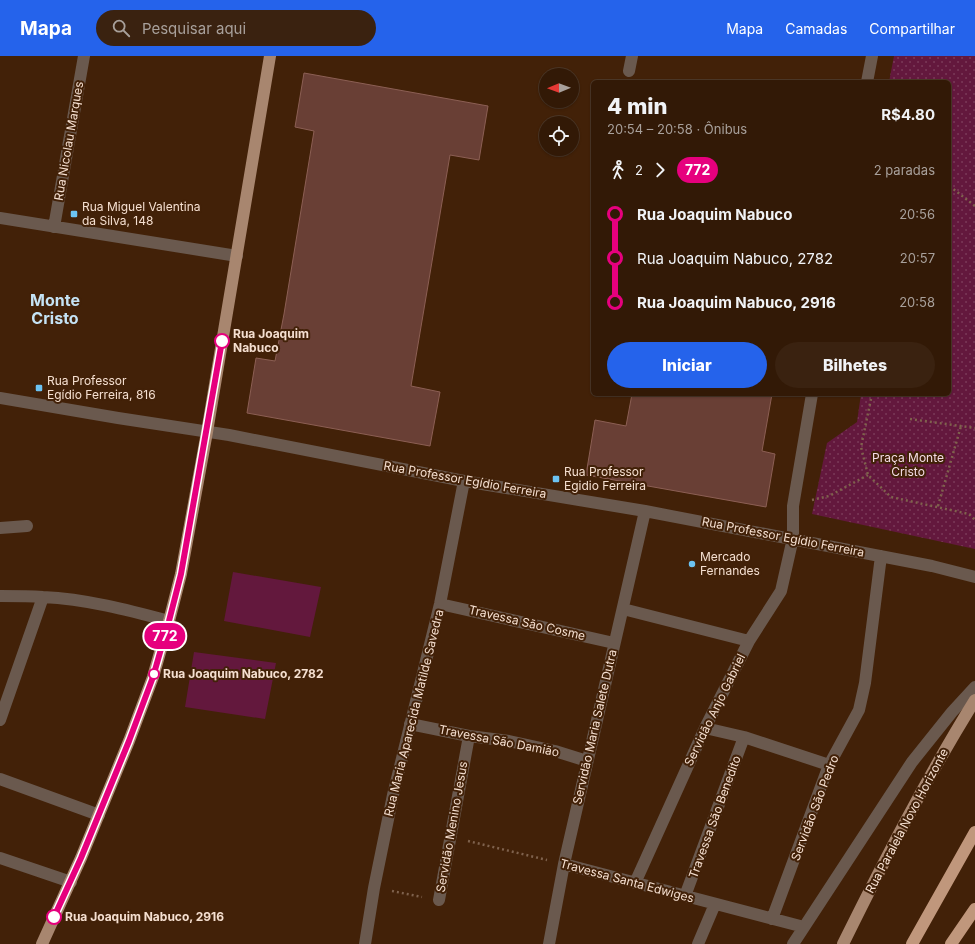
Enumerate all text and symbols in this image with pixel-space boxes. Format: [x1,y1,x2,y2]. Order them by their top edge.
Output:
search box [96,10,376,46]
text: Mapa [20,17,72,40]
icon: search [110,17,132,39]
text: Pesquisar aqui [142,19,246,38]
text: Mapa [726,20,763,37]
text: Camadas [785,20,847,37]
text: Compartilhar [869,20,955,37]
north arrow [539,68,579,108]
map controls [539,68,579,156]
street label: Rua Nicolau Marques [51,80,86,202]
text: 4 min [607,93,668,119]
text: R$4.80 [881,105,935,124]
button: locate [539,116,579,156]
text: 20:54 – 20:58 · Ônibus [607,121,747,137]
icon: walk [607,159,629,181]
icon: forward [649,159,671,181]
text: 772 [685,161,710,178]
text: 2 [635,162,643,178]
text: 2 paradas [874,162,935,178]
place label: Rua Miguel Valentina da Silva, 148 [82,199,200,228]
text: Rua Joaquim Nabuco [637,205,792,224]
text: 20:56 [899,206,935,222]
marker: Rua Miguel Valentina da Silva, 148 [69,209,79,219]
text: Rua Joaquim Nabuco, 2782 [637,249,833,268]
text: 20:57 [900,250,935,266]
district label: Monte Cristo [30,290,80,328]
text: Rua Joaquim Nabuco, 2916 [637,293,836,312]
text: 20:58 [899,294,935,310]
place label: Rua Joaquim Nabuco [233,326,309,355]
marker: Rua Joaquim Nabuco [214,333,230,349]
button: Iniciar [607,342,767,388]
button: Bilhetes [775,342,935,388]
place label: Rua Professor Egídio Ferreira, 816 [47,373,156,402]
marker: Rua Professor Egídio Ferreira, 816 [34,383,44,393]
park label: Praça Monte Cristo [872,450,944,479]
street label: Rua Professor Egídio Ferreira [383,458,548,501]
place label: Rua Professor Egidio Ferreira [564,464,646,493]
marker: Rua Professor Egidio Ferreira [551,474,561,484]
street label: Rua Professor Egídio Ferreira [701,513,866,560]
place label: Mercado Fernandes [700,549,760,578]
marker: Mercado Fernandes [687,559,697,569]
street label: Travessa São Cosme [467,602,587,643]
street label: Rua Maria Aparecida Matilde Savedra [381,608,447,818]
line badge: 772 [142,623,188,649]
text: 772 [152,627,178,644]
street label: Servidão Maria Salete Dutra [569,648,620,806]
street label: Servidão Anjo Gabriel [681,651,748,768]
place label: Rua Joaquim Nabuco, 2782 [163,666,323,681]
marker: Rua Joaquim Nabuco, 2782 [148,668,160,680]
street label: Travessa São Damião [438,721,561,760]
street label: Rua Paralela Novo Horizonte [862,746,951,896]
street label: Travessa São Benedito [685,753,744,880]
street label: Servidão São Pedro [787,753,842,863]
street label: Servidão Menino Jesus [433,760,470,894]
street label: Travessa Santa Edwiges [559,855,696,906]
marker: Rua Joaquim Nabuco, 2916 [46,909,62,925]
place label: Rua Joaquim Nabuco, 2916 [65,909,224,924]

